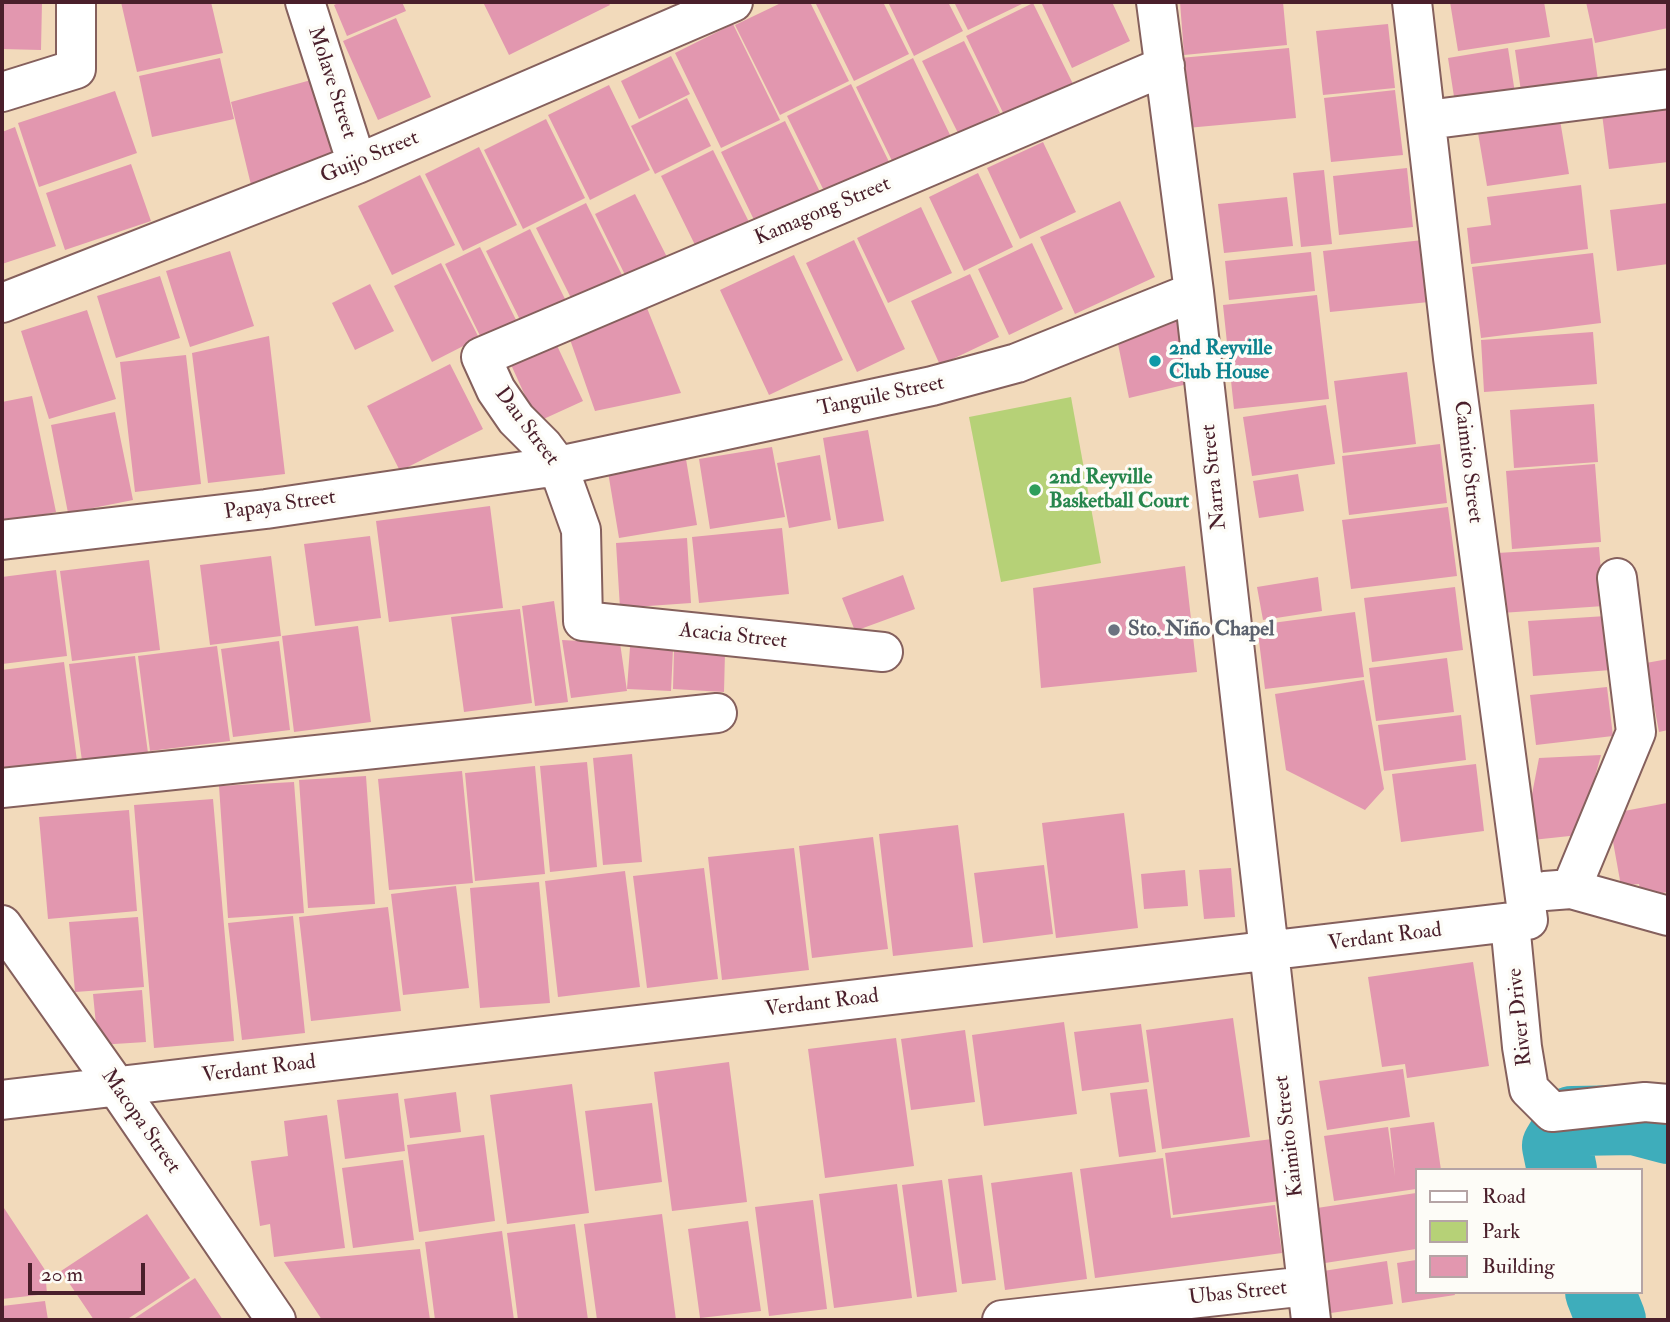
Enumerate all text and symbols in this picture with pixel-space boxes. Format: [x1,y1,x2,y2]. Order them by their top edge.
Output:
street label: Molave Street [301,24,361,142]
street label: Guijo Street [317,126,423,190]
street label: Kamagong Street [751,172,895,252]
place label: 2nd Reyville Club House [1169,336,1272,386]
marker: 2nd Reyville Club House [1147,353,1163,369]
street label: Tanguile Street [815,371,947,423]
street label: Dau Street [488,383,564,471]
street label: Caimito Street [1447,399,1487,525]
street label: Narra Street [1197,423,1233,531]
place label: 2nd Reyville Basketball Court [1049,465,1189,515]
marker: 2nd Reyville Basketball Court [1027,482,1043,498]
street label: Papaya Street [223,486,337,526]
place label: Sto. Niño Chapel [1128,617,1274,643]
street label: Acacia Street [678,619,788,655]
marker: Sto. Niño Chapel [1106,622,1122,638]
street label: Verdant Road [1327,919,1443,957]
street label: River Drive [1503,967,1539,1067]
street label: Verdant Road [764,985,880,1023]
street label: Verdant Road [201,1051,317,1089]
street label: Macopa Street [95,1065,185,1179]
street label: Kaimito Street [1270,1074,1310,1198]
legend [1414,1168,1642,1294]
text: Road [1482,1183,1526,1210]
text: Park [1482,1218,1520,1245]
scale bar [32,1248,149,1292]
text: Building [1482,1253,1555,1280]
text: 20 m [41,1261,83,1288]
street label: Ubas Street [1188,1276,1288,1312]

